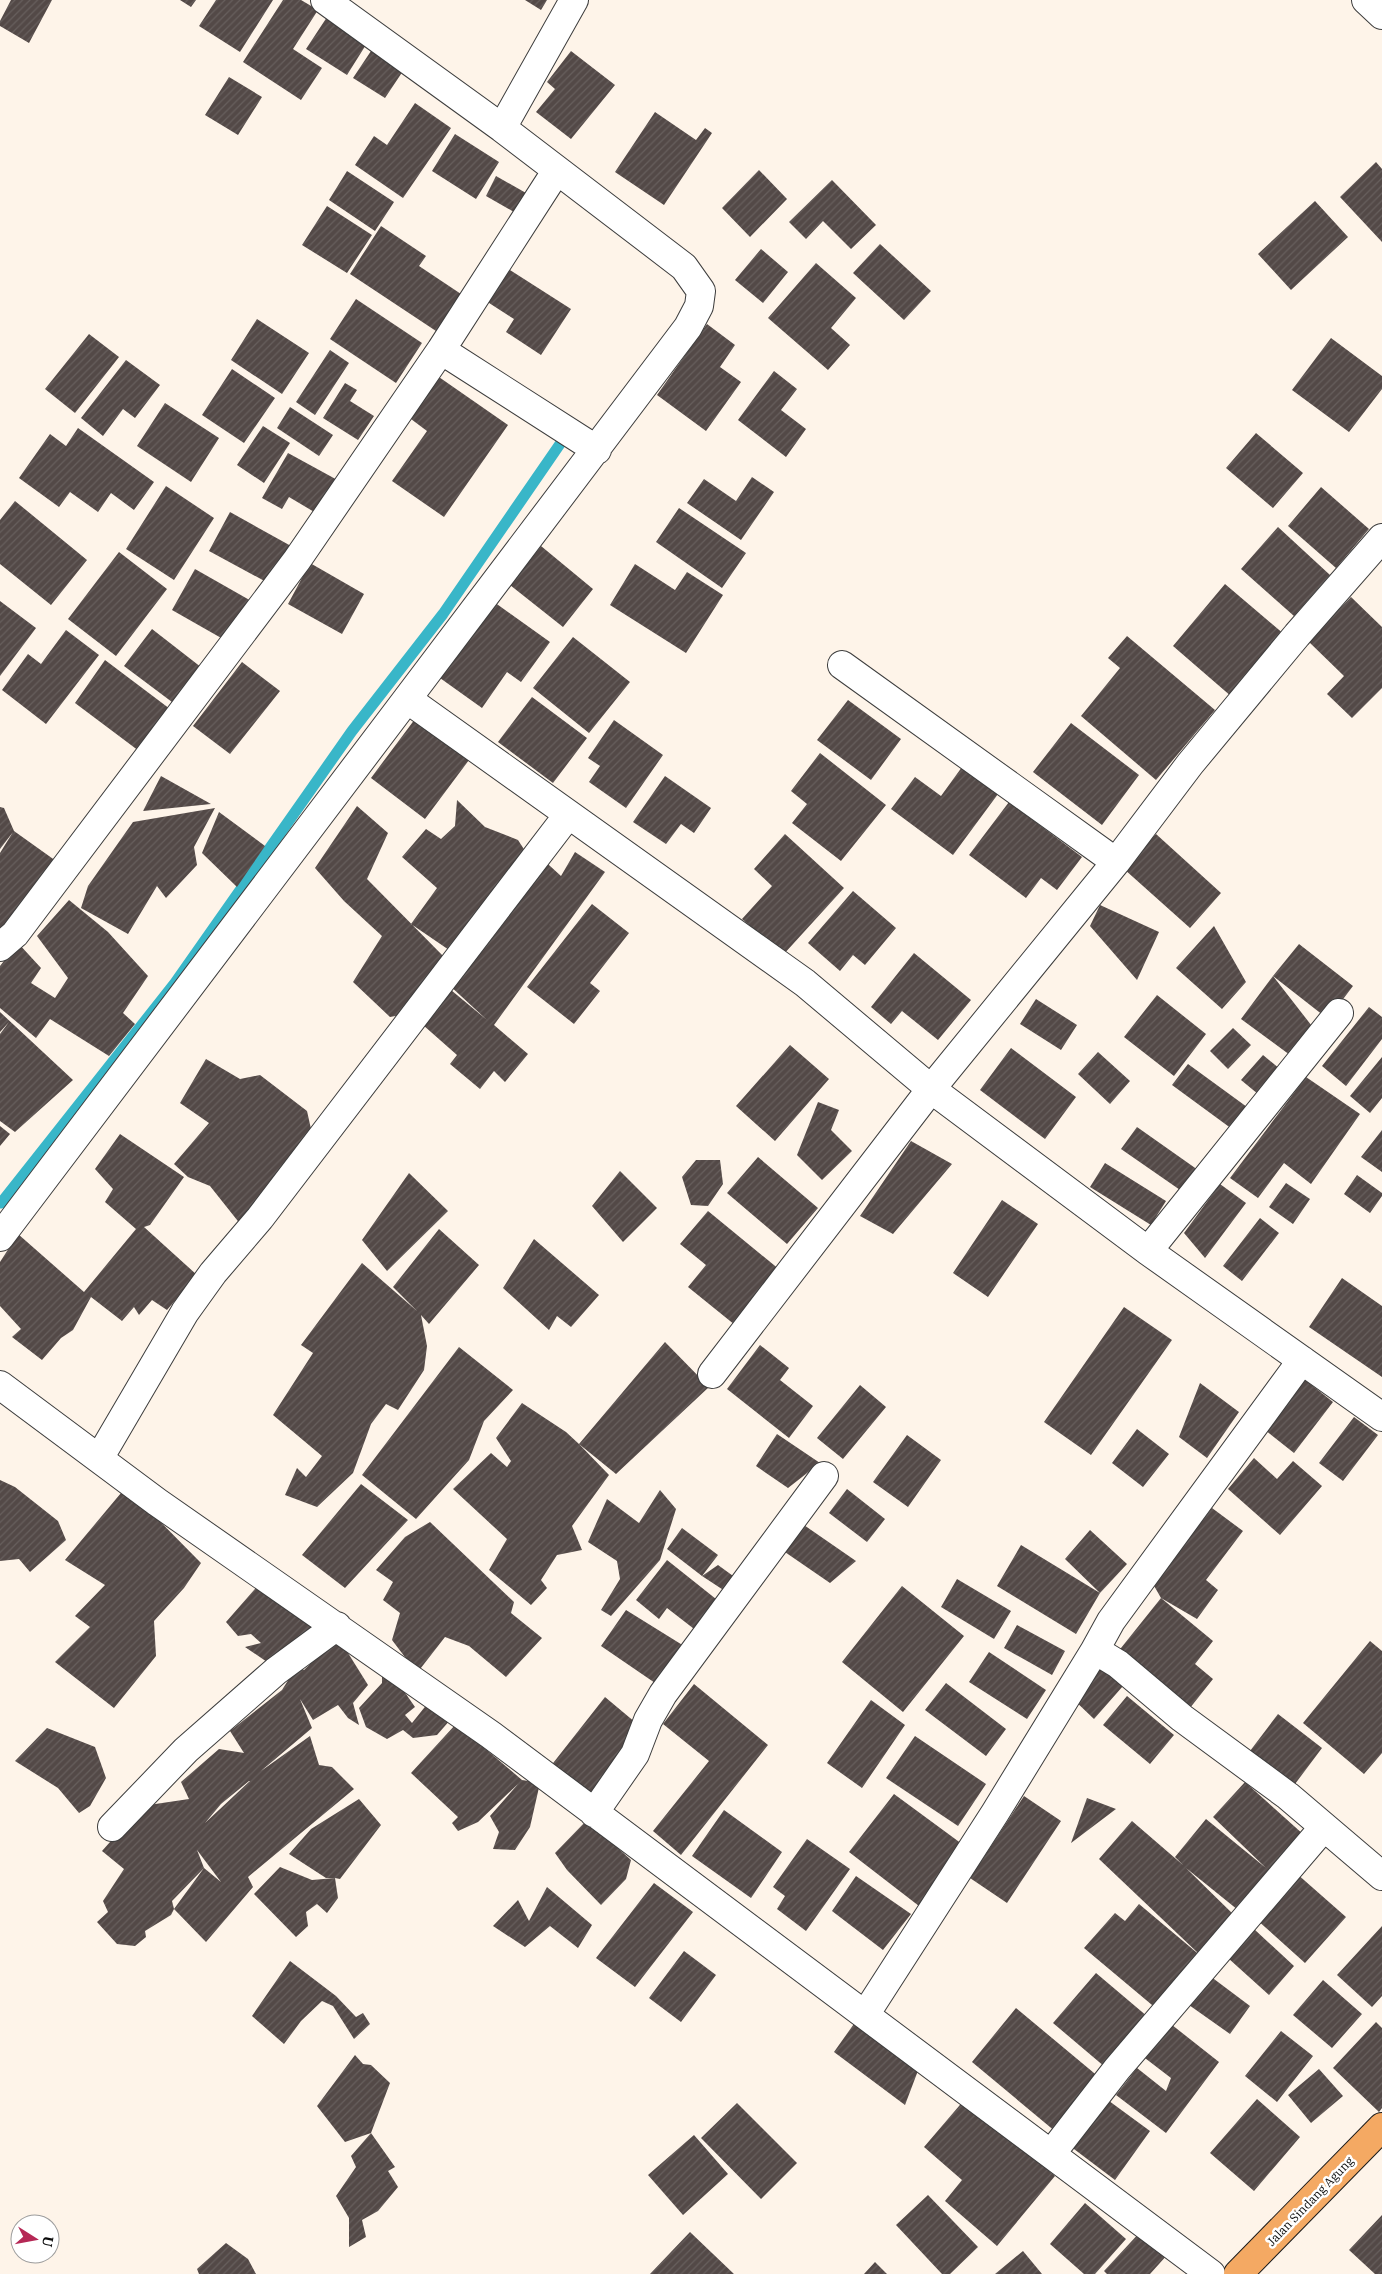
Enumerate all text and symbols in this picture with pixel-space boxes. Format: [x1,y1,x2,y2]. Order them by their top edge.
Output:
street label: Jalan Sindang Agung [1264,2153,1357,2249]
north arrow [10,2214,60,2264]
text: U [38,2234,58,2249]

